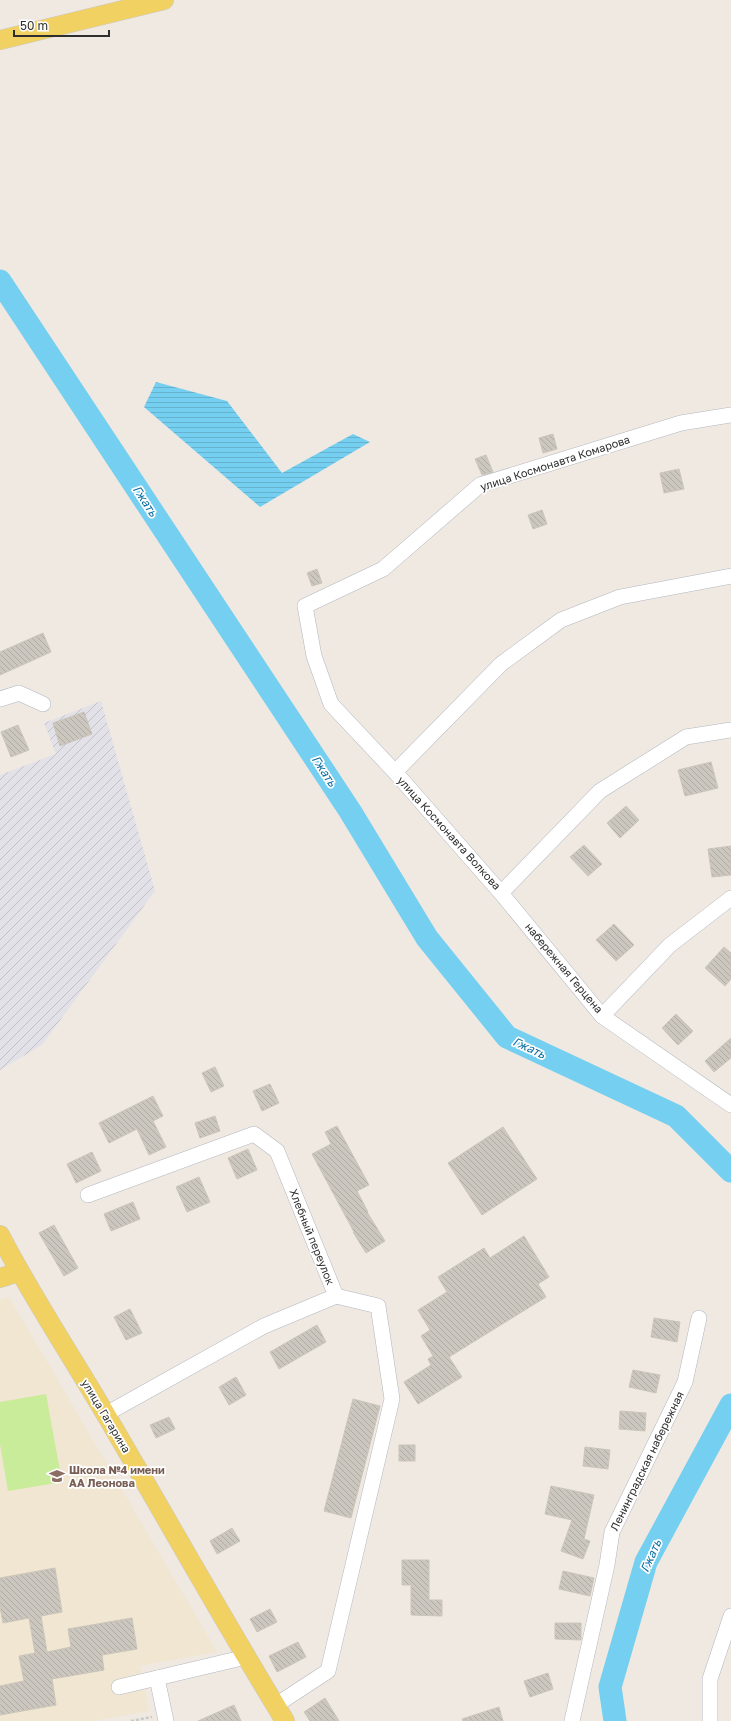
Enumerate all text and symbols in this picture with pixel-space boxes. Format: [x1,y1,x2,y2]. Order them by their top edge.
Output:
scale bar [14,12,109,38]
text: 50 m [20,18,48,33]
street label: улица Космонавта Комарова [478,432,631,493]
water label: Гжать [130,482,161,520]
water label: Гжать [309,752,340,790]
street label: улица Космонавта Волкова [395,773,504,892]
street label: набережная Герцена [523,920,606,1015]
water label: Гжать [511,1034,548,1062]
street label: Хлебный переулок [287,1187,338,1287]
street label: улица Гагарина [79,1377,134,1455]
street label: Ленинградская набережная [607,1389,686,1533]
place label: Школа №4 имени АА Леонова [69,1463,165,1489]
school or university icon: Школа №4 имени АА Леонова [48,1467,66,1485]
water label: Гжать [637,1537,665,1574]

